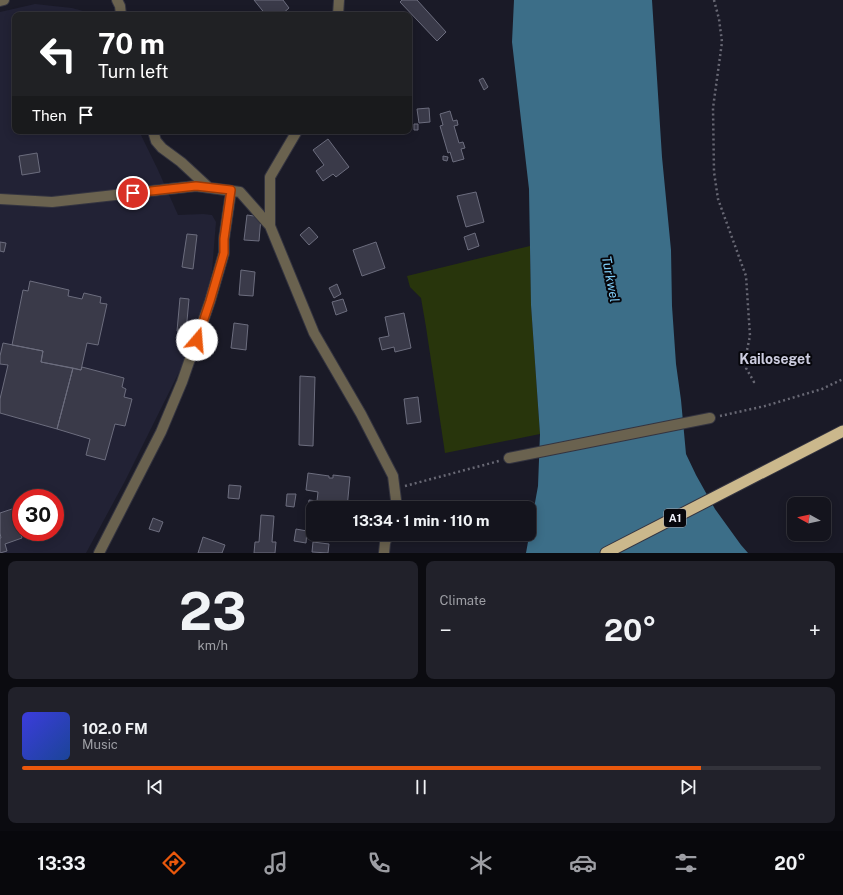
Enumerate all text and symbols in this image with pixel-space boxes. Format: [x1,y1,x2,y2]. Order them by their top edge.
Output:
text: 70 m [98,27,165,60]
icon: left [32,28,84,80]
text: Turn left [98,61,168,82]
icon: arrive [75,104,97,126]
text: Then [32,107,67,124]
pin [116,176,150,210]
icon: arrive [122,182,144,204]
water label: Turkwel [599,255,622,304]
position arrow [176,319,218,361]
district label: Kailoseget [739,351,811,367]
speed limit sign: 30 [12,489,64,541]
north arrow [787,497,831,541]
map controls [787,497,831,541]
road number: A1 [664,509,686,527]
text: 13:34 · 1 min · 110 m [353,512,489,529]
text: 23 [179,581,247,642]
text: Climate [440,593,486,608]
text: 20° [604,612,657,648]
text: − [440,617,452,643]
text: + [809,617,821,643]
text: km/h [197,638,228,653]
text: 102.0 FM [82,720,148,737]
text: Music [82,737,118,752]
icon: previous [144,776,166,798]
icon: pause [410,776,432,798]
icon: next [677,776,699,798]
icon: directions [160,849,188,877]
icon: music [262,849,290,877]
icon: phone [365,849,393,877]
icon: climate [467,849,495,877]
icon: car [569,849,597,877]
icon: filters [672,849,700,877]
text: 13:33 [37,853,86,874]
text: 20° [774,853,806,874]

